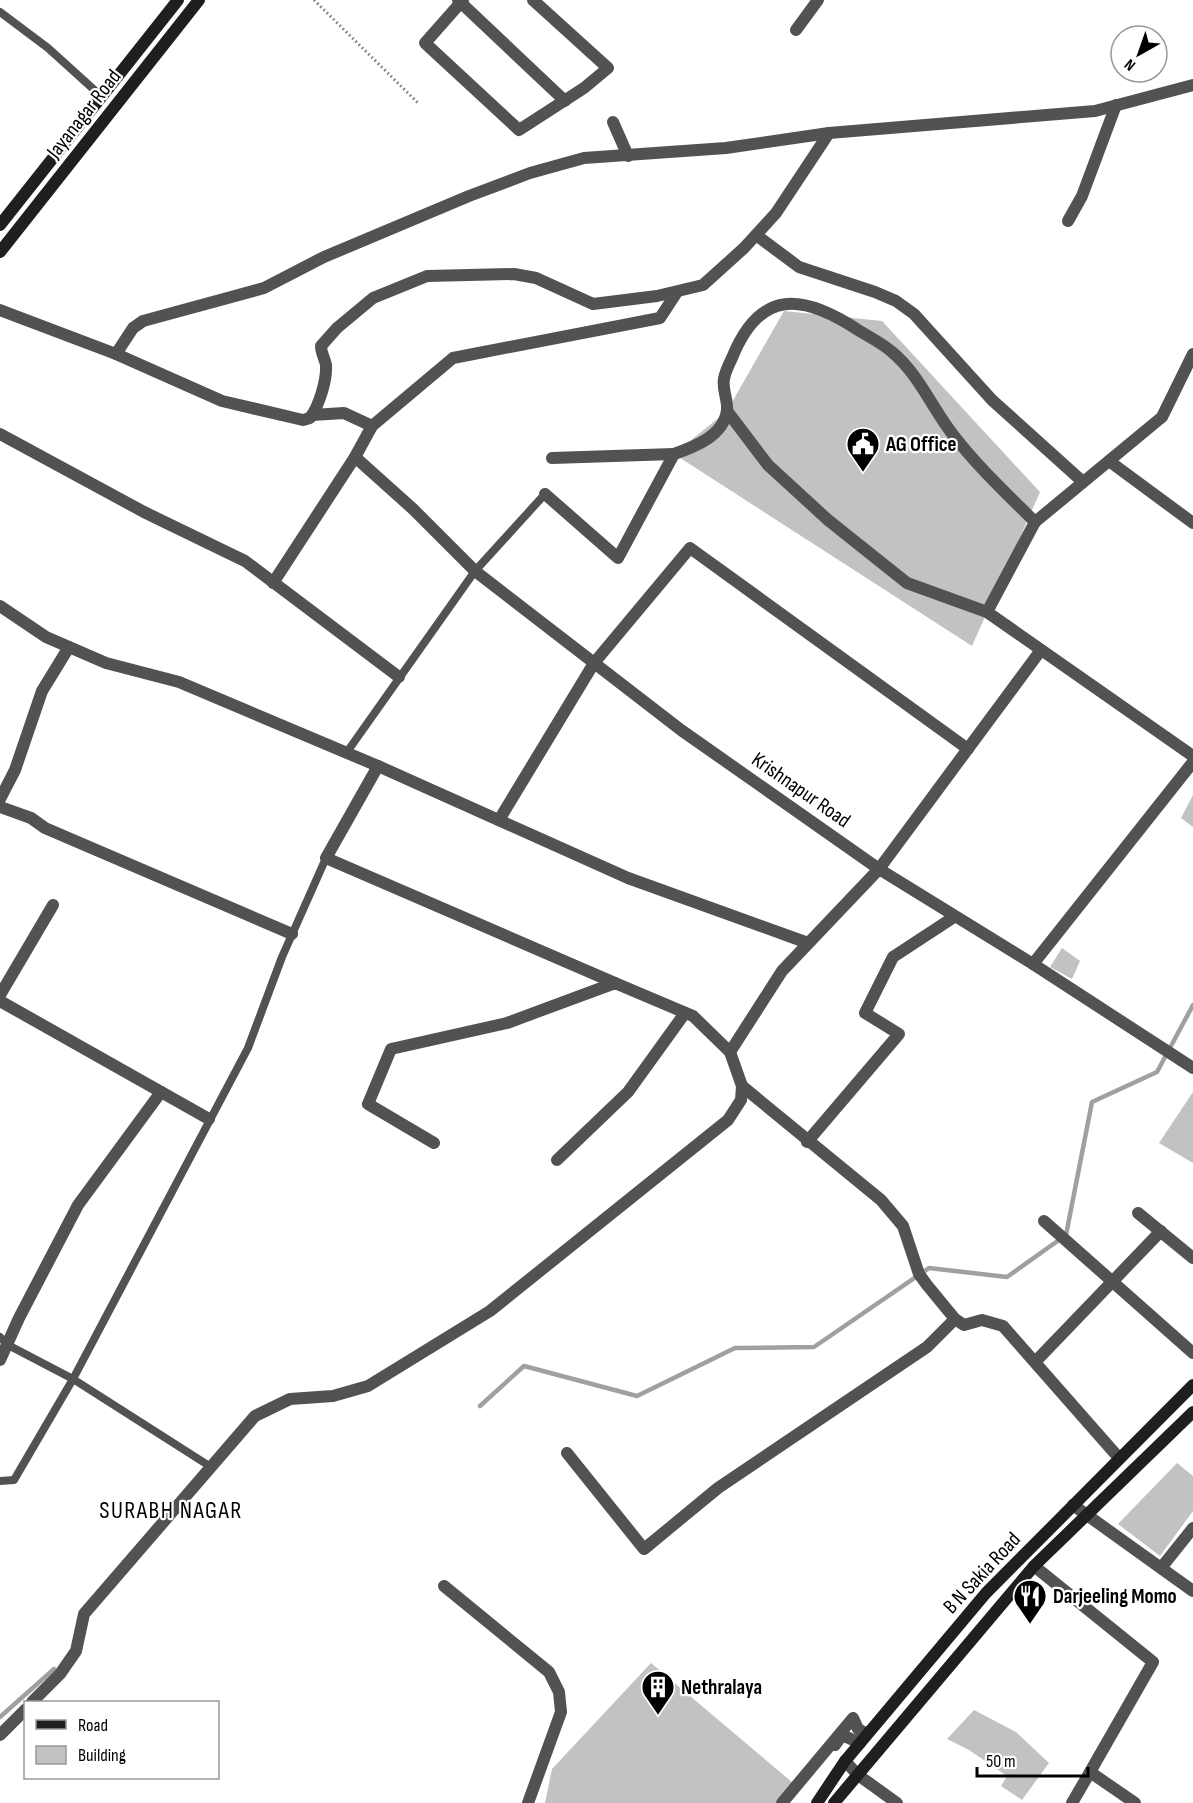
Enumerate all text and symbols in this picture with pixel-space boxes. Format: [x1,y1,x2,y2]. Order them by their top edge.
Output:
north arrow [1109,24,1169,84]
text: N [1121,54,1140,74]
street label: Jayanagar Road [41,65,126,164]
public building icon: AG Office [845,426,881,473]
place label: AG Office [885,432,957,457]
street label: Krishnapur Road [747,747,855,833]
district label: SURABH NAGAR [99,1496,243,1525]
street label: B N Sakia Road [938,1527,1026,1619]
restaurant icon: Darjeeling Momo [1012,1578,1048,1625]
place label: Darjeeling Momo [1053,1584,1177,1609]
building icon: Nethralaya [640,1669,676,1716]
place label: Nethralaya [681,1675,762,1700]
legend [24,1701,219,1779]
text: Road [78,1715,108,1736]
scale bar [977,1740,1088,1778]
text: Building [78,1745,126,1766]
text: 50 m [986,1751,1016,1772]

